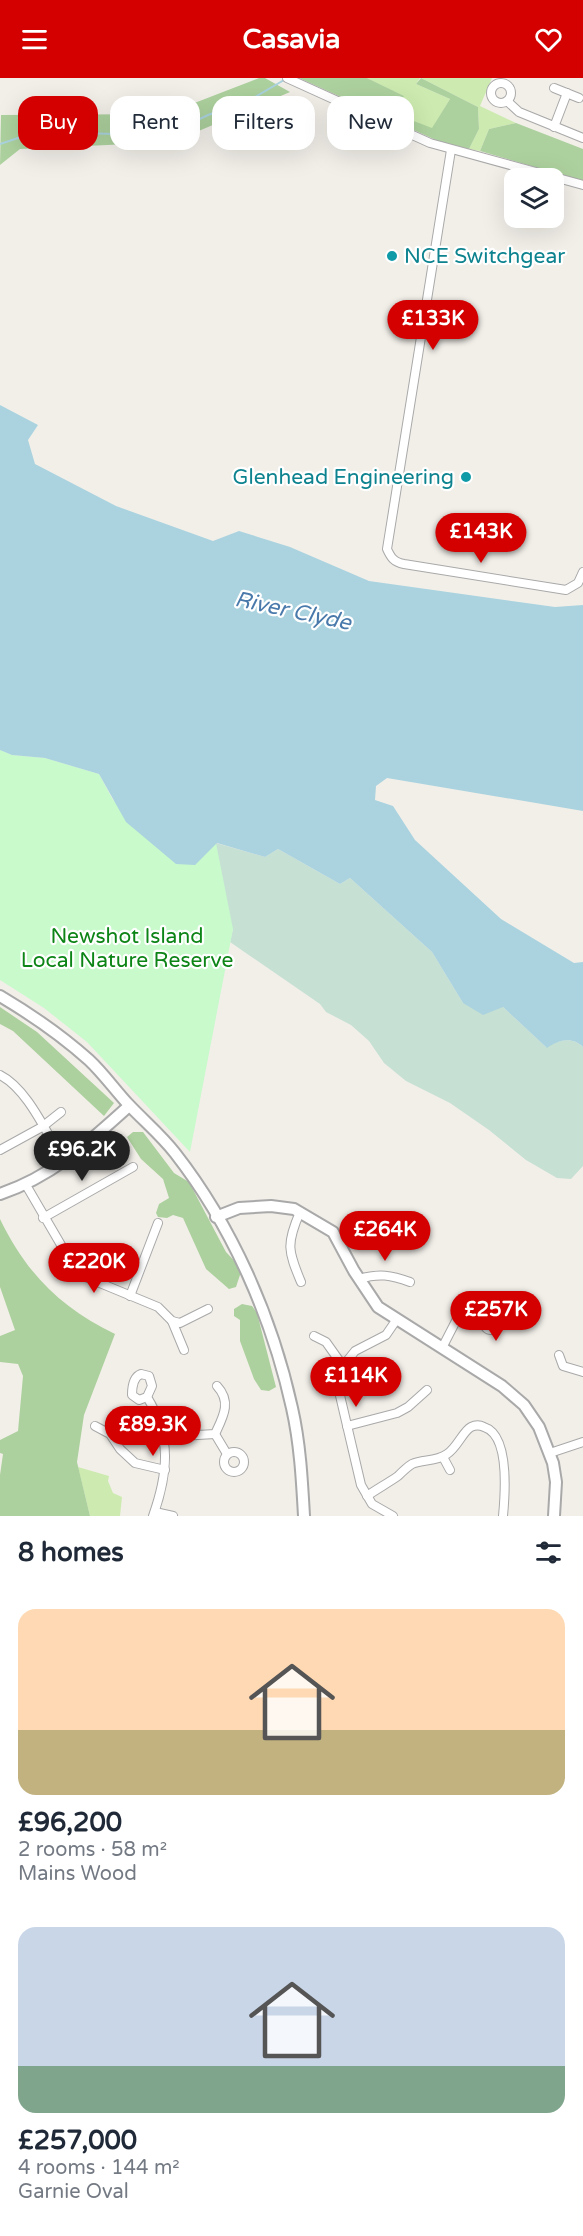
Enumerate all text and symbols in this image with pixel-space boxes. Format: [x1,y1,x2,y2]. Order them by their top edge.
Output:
icon: menu [18,23,51,56]
text: Casavia [242,23,341,56]
icon: heart [532,23,565,56]
chip: Buy [18,96,98,150]
chip: Rent [110,96,200,150]
chip: Filters [212,96,315,150]
chip: New [327,96,414,150]
map controls [504,168,564,228]
button: layers [504,168,564,228]
place label: NCE Switchgear [404,244,565,269]
marker: NCE Switchgear [385,249,399,263]
pin: £133K [391,300,475,351]
text: £133K [401,307,465,331]
place label: Glenhead Engineering [233,465,454,490]
marker: Glenhead Engineering [459,470,473,484]
pin: £143K [439,513,523,564]
text: £143K [449,520,513,544]
water label: River Clyde [232,586,355,636]
park label: Newshot Island Local Nature Reserve [21,924,233,973]
pin: £96.2K [33,1131,131,1182]
text: £96.2K [48,1138,116,1162]
pin: £264K [343,1211,427,1262]
text: £264K [353,1218,417,1242]
pin: £220K [52,1243,136,1294]
text: £220K [62,1250,126,1274]
pin: £257K [454,1291,538,1342]
text: £257K [464,1298,528,1322]
pin: £114K [314,1357,398,1408]
text: £114K [324,1364,388,1388]
pin: £89.3K [104,1406,202,1457]
text: £89.3K [119,1413,187,1437]
icon: filters [532,1536,565,1569]
text: 8 homes [18,1537,124,1568]
icon: home [238,1648,346,1756]
text: £96,200 [18,1807,122,1838]
text: 2 rooms · 58 m² [18,1838,167,1862]
text: Mains Wood [18,1862,137,1886]
icon: home [238,1966,346,2074]
text: £257,000 [18,2125,137,2156]
text: 4 rooms · 144 m² [18,2156,180,2180]
text: Garnie Oval [18,2180,129,2204]

